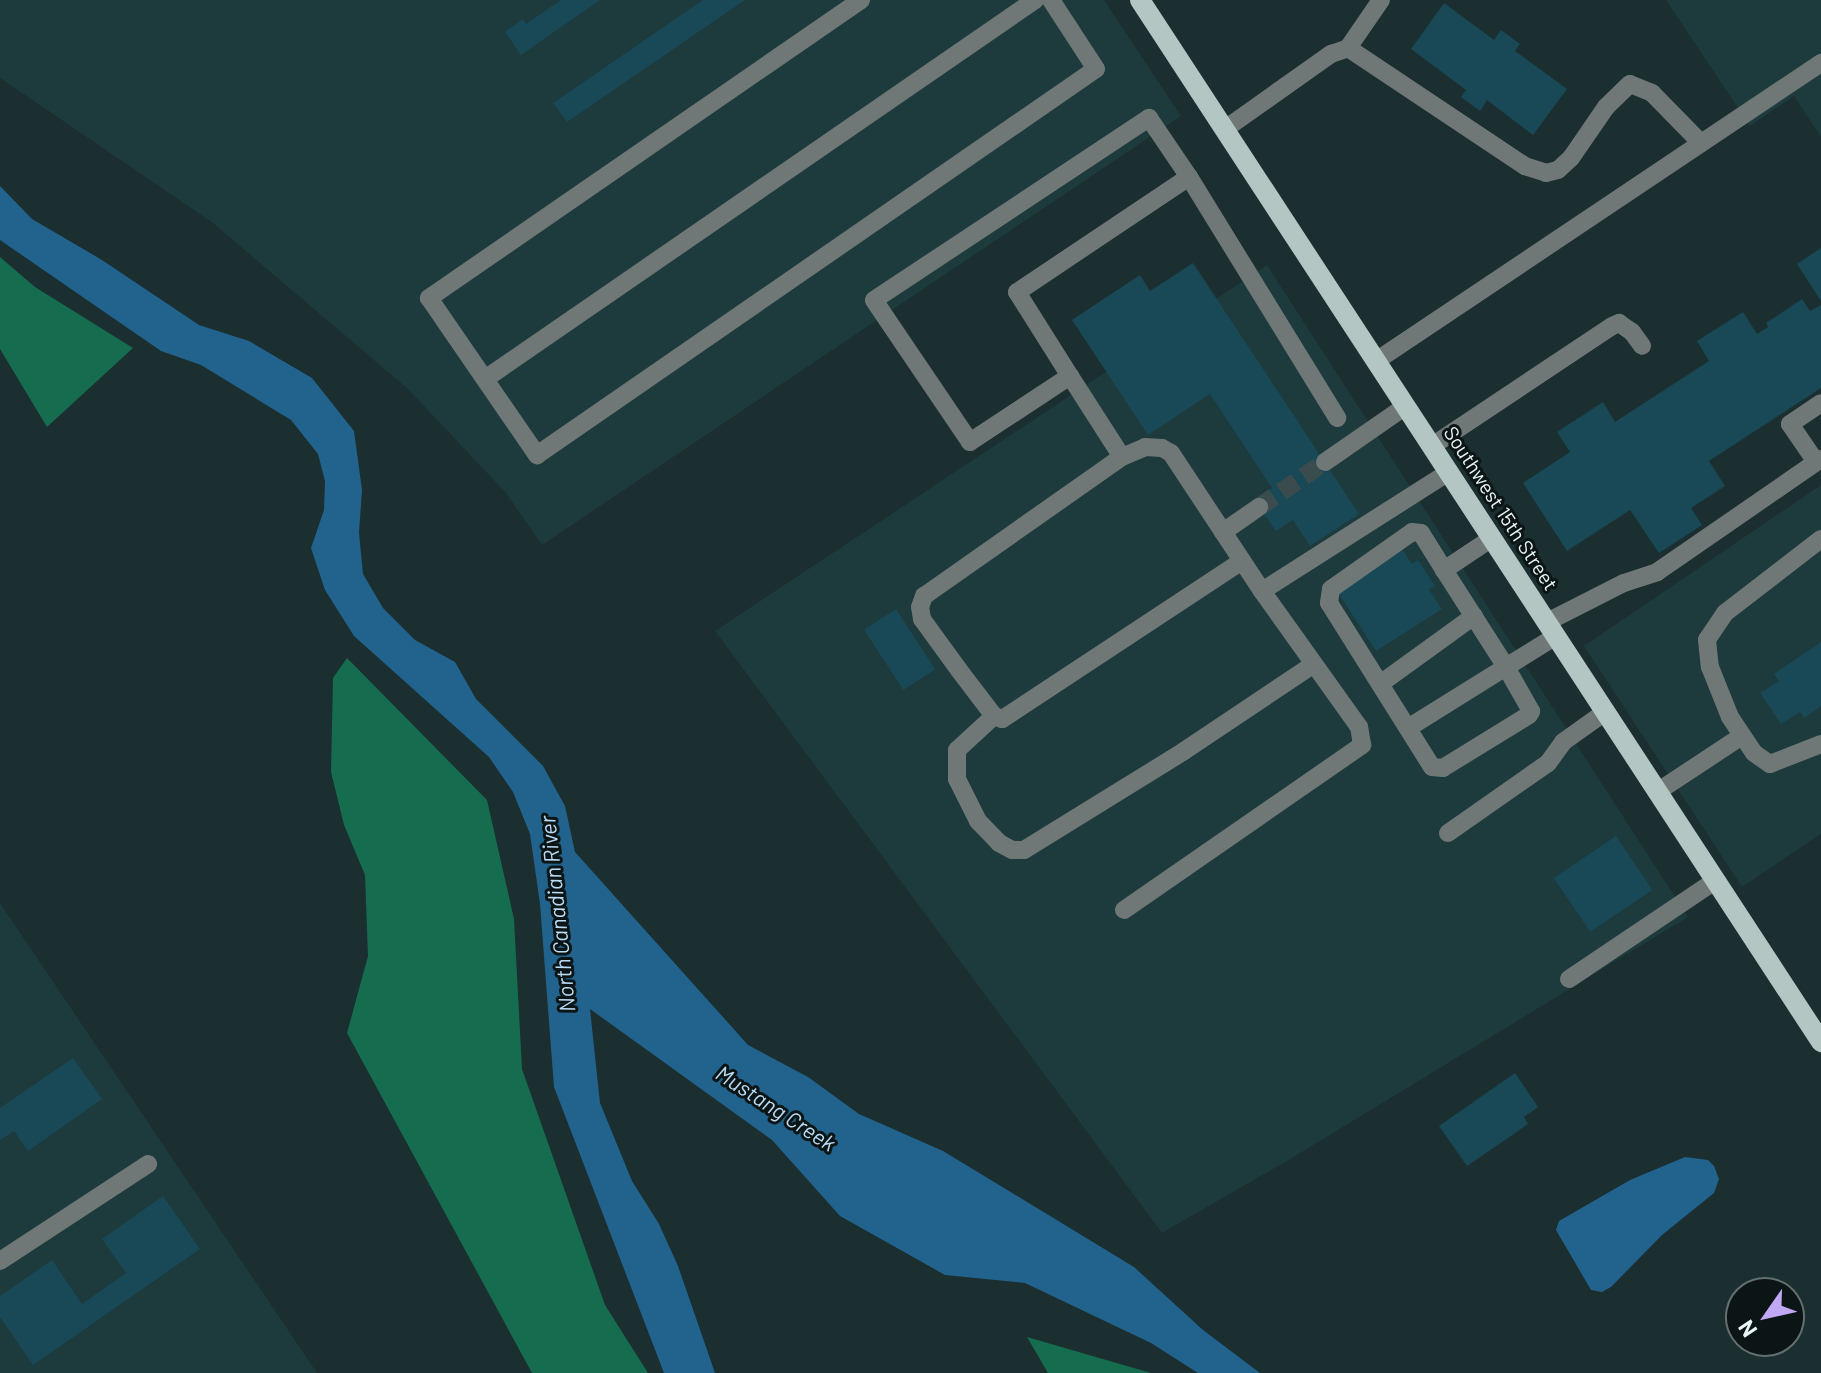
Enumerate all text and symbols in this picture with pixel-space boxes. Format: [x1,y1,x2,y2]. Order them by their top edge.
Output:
street label: Southwest 15th Street [1439,422,1563,594]
water label: North Canadian River [534,815,580,1013]
water label: Mustang Creek [711,1059,841,1157]
north arrow [1725,1277,1805,1357]
text: N [1732,1316,1762,1343]

